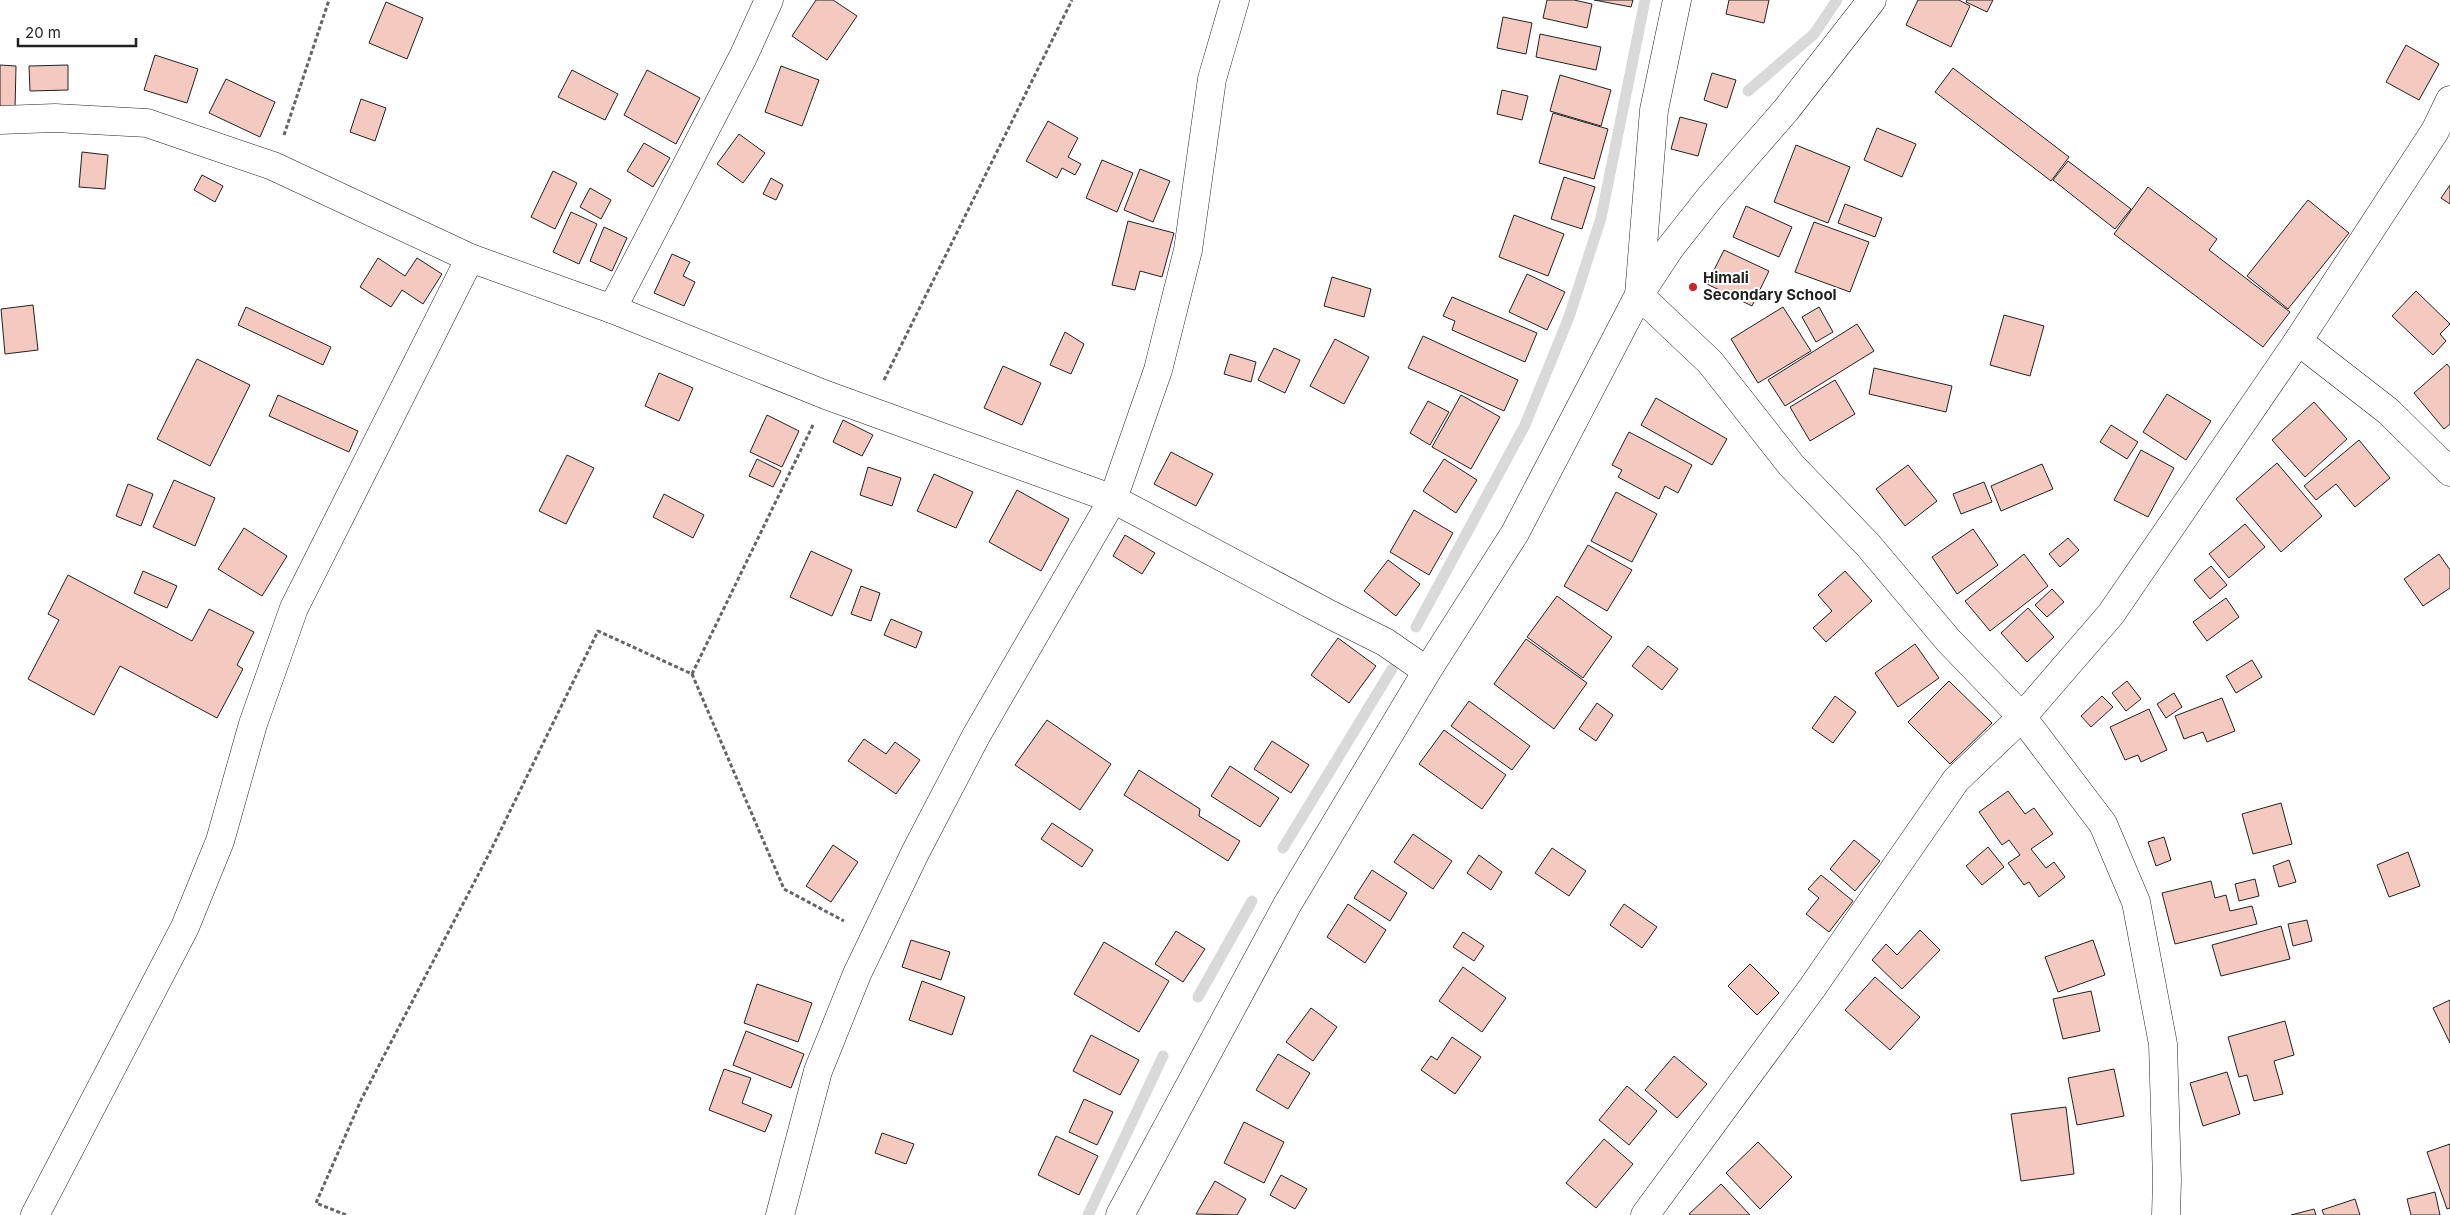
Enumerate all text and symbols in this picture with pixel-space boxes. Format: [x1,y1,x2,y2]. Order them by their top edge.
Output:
scale bar [18,15,135,47]
text: 20 m [25,23,61,42]
place label: Himali Secondary School [1703,268,1837,304]
marker: Himali Secondary School [1687,281,1699,293]

